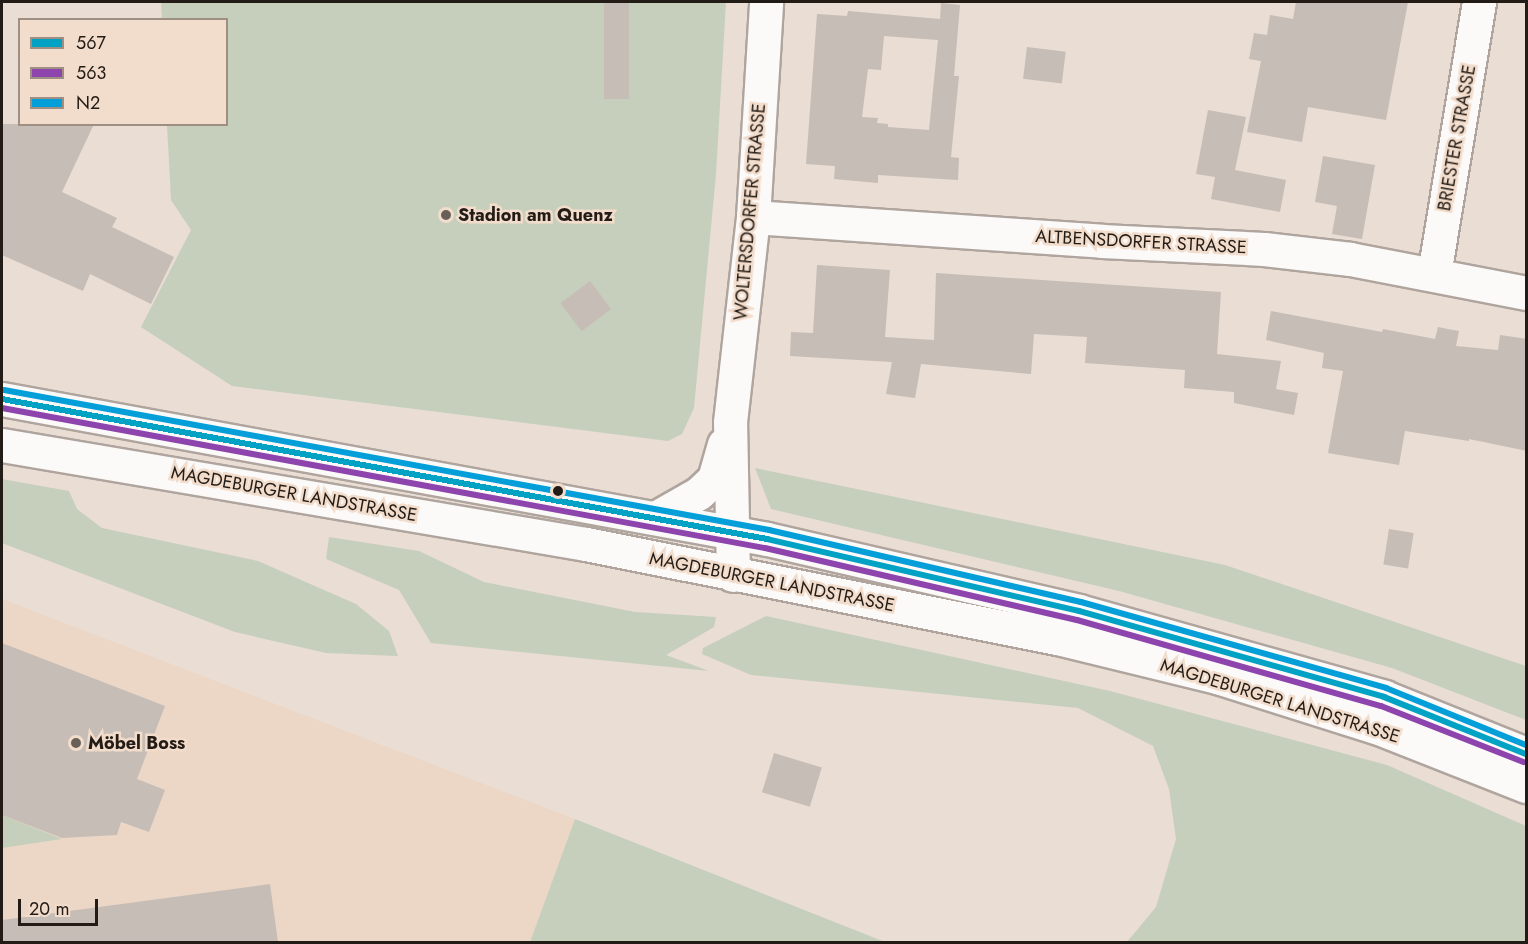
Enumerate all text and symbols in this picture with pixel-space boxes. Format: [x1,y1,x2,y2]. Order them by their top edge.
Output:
legend [18,18,228,126]
text: 567 [76,30,106,56]
text: 563 [76,60,106,86]
street label: BRIESTER STRASSE [1434,63,1480,213]
text: N2 [76,90,100,116]
street label: WOLTERSDORFER STRASSE [730,103,770,321]
place label: Stadion am Quenz [458,204,613,226]
marker: Stadion am Quenz [439,208,453,222]
street label: ALTBENSDORFER STRASSE [1035,226,1247,258]
street label: MAGDEBURGER LANDSTRASSE [169,462,419,526]
unlabelled marker [552,485,564,497]
street label: MAGDEBURGER LANDSTRASSE [648,548,896,616]
street label: MAGDEBURGER LANDSTRASSE [1158,654,1402,748]
place label: Möbel Boss [88,732,185,754]
marker: Möbel Boss [69,736,83,750]
scale bar [21,887,100,925]
text: 20 m [29,896,69,922]

